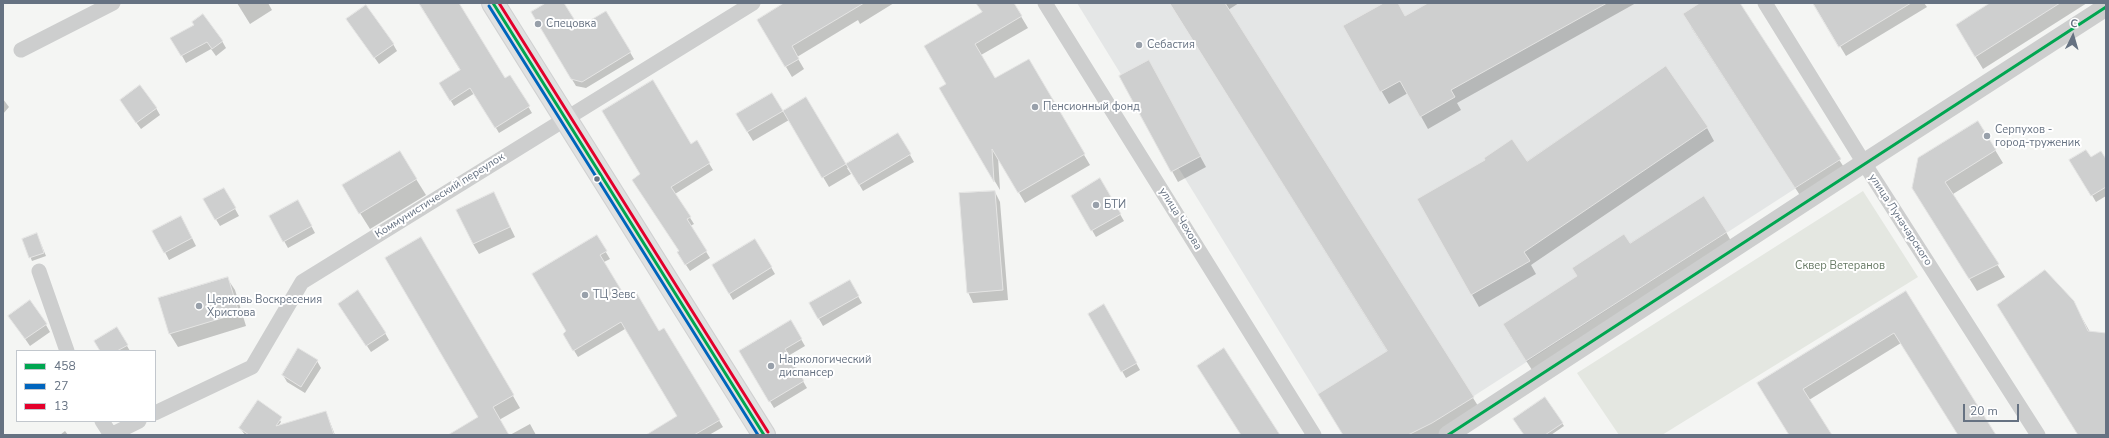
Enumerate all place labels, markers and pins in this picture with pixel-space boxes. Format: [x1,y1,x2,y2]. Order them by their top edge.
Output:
place label: Спецовка [546,17,596,31]
marker: Спецовка [533,19,543,29]
place label: Себастия [1147,38,1195,52]
marker: Себастия [1134,40,1144,50]
place label: Пенсионный фонд [1043,100,1140,114]
marker: Пенсионный фонд [1030,102,1040,112]
place label: Серпухов - город-труженик [1995,123,2080,149]
marker: Серпухов - город-труженик [1982,131,1992,141]
unlabelled marker [592,174,602,184]
place label: БТИ [1104,198,1126,212]
marker: БТИ [1091,200,1101,210]
place label: ТЦ Зевс [593,288,635,302]
marker: ТЦ Зевс [580,290,590,300]
place label: Церковь Воскресения Христова [207,293,322,319]
marker: Церковь Воскресения Христова [194,301,204,311]
place label: Наркологический диспансер [779,353,871,379]
marker: Наркологический диспансер [766,361,776,371]

